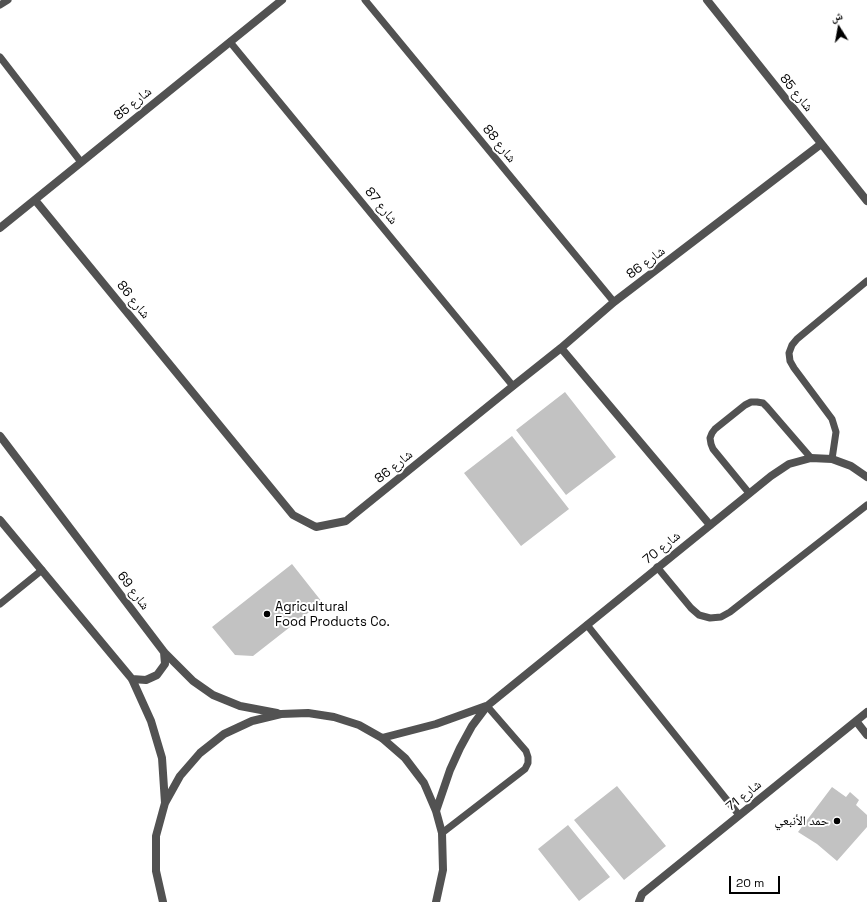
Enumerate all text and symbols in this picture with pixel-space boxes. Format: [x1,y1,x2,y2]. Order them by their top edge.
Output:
north arrow [819,8,859,48]
text: ش [830,8,844,24]
street label: شارع 85 [776,71,816,115]
street label: شارع 85 [111,84,155,124]
street label: شارع 88 [479,122,519,166]
street label: شارع 87 [361,184,401,228]
street label: شارع 86 [624,243,668,283]
street label: شارع 86 [113,278,153,322]
street label: شارع 86 [372,447,416,487]
street label: شارع 70 [640,528,684,568]
street label: شارع 69 [114,569,152,613]
place label: Agricultural Food Products Co. [275,599,390,630]
marker: Agricultural Food Products Co. [262,609,272,619]
street label: شارع 71 [723,777,765,815]
place label: حمد الأنبعي [774,813,829,829]
marker: حمد الأنبعي [832,816,842,826]
scale bar [731,868,782,894]
text: 20 m [736,875,764,891]

